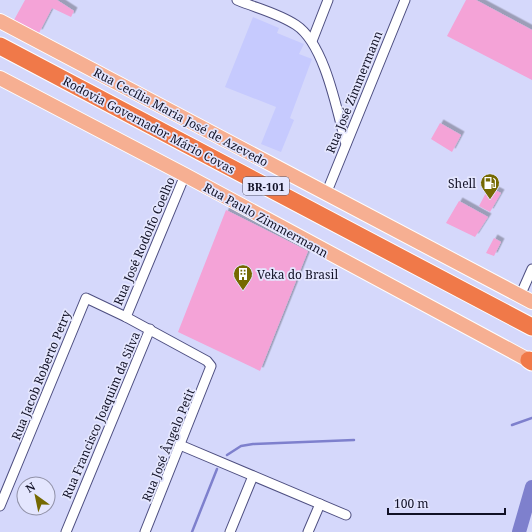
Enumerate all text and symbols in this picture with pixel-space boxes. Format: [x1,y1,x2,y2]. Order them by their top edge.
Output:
street label: Rua José Zimmermann [322,28,386,156]
street label: Rua Cecília Maria José de Azevedo [91,64,271,170]
street label: Rodovia Governador Mário Covas [60,72,238,178]
fuel station icon: Shell [479,172,501,200]
street label: Rua José Rodolfo Coelho [109,174,179,308]
place label: Shell [448,175,476,192]
road number: BR-101 [243,177,289,195]
street label: Rua Paulo Zimmermann [201,179,332,262]
building icon: Veka do Brasil [232,263,254,291]
place label: Veka do Brasil [257,266,338,283]
street label: Rua Jacob Roberto Petry [7,307,75,442]
street label: Rua Francisco Joaquim da Silva [58,329,144,501]
street label: Rua José Ângelo Petit [138,386,198,504]
north arrow [16,476,56,516]
text: N [23,478,38,496]
scale bar [388,490,505,516]
text: 100 m [394,495,429,512]

